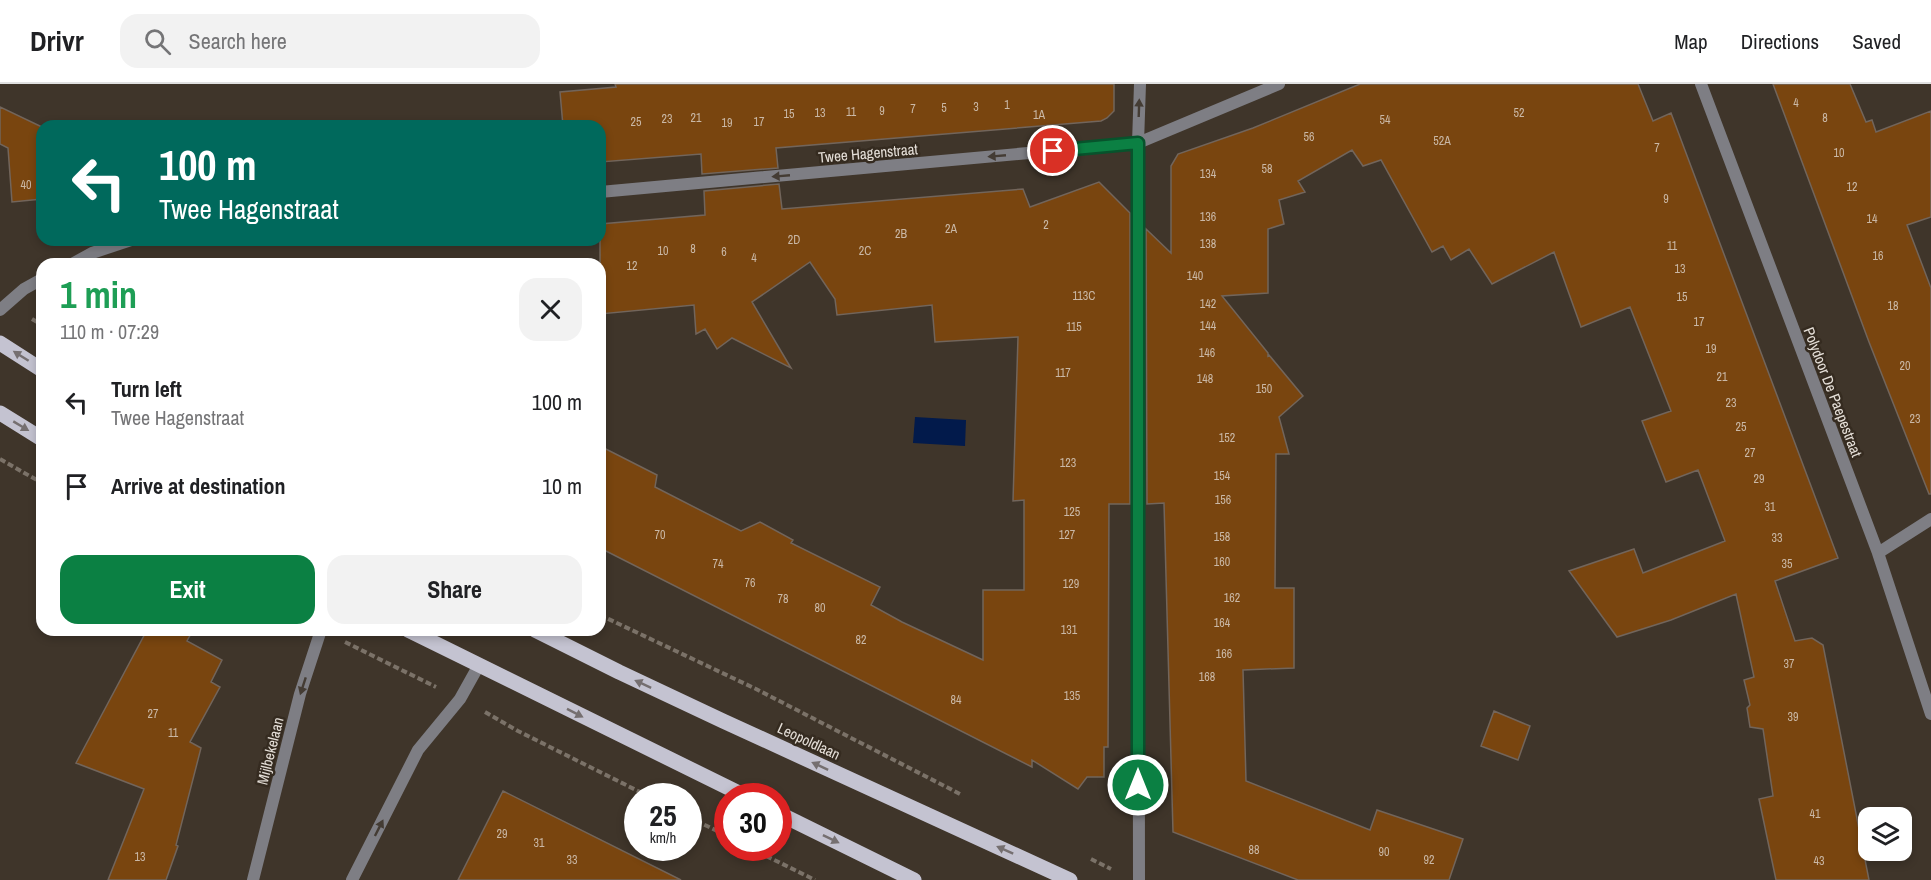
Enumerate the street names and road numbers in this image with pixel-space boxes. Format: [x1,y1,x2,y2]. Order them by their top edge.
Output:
street label: Twee Hagenstraat [817,138,919,168]
street label: Polydoor De Paepestraat [1799,324,1868,460]
street label: Mijlbekelaan [251,715,289,787]
street label: Leopoldlaan [774,717,844,765]

